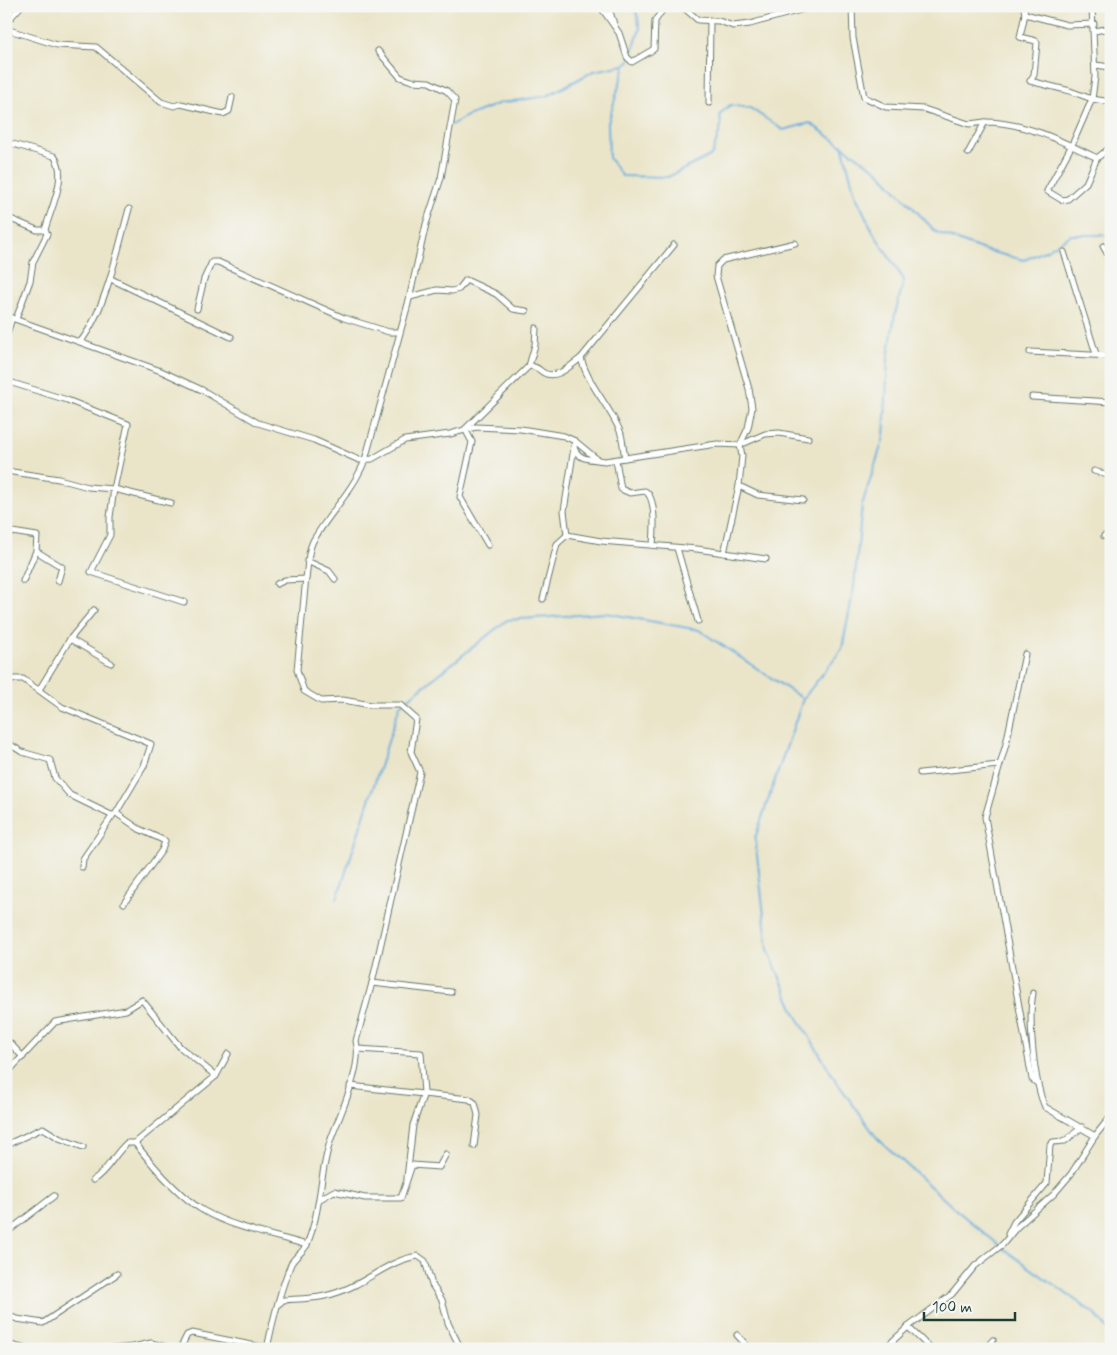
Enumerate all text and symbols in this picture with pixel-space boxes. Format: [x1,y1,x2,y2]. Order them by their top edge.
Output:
scale bar [924,1290,1016,1322]
text: 100 m [932,1298,972,1318]

